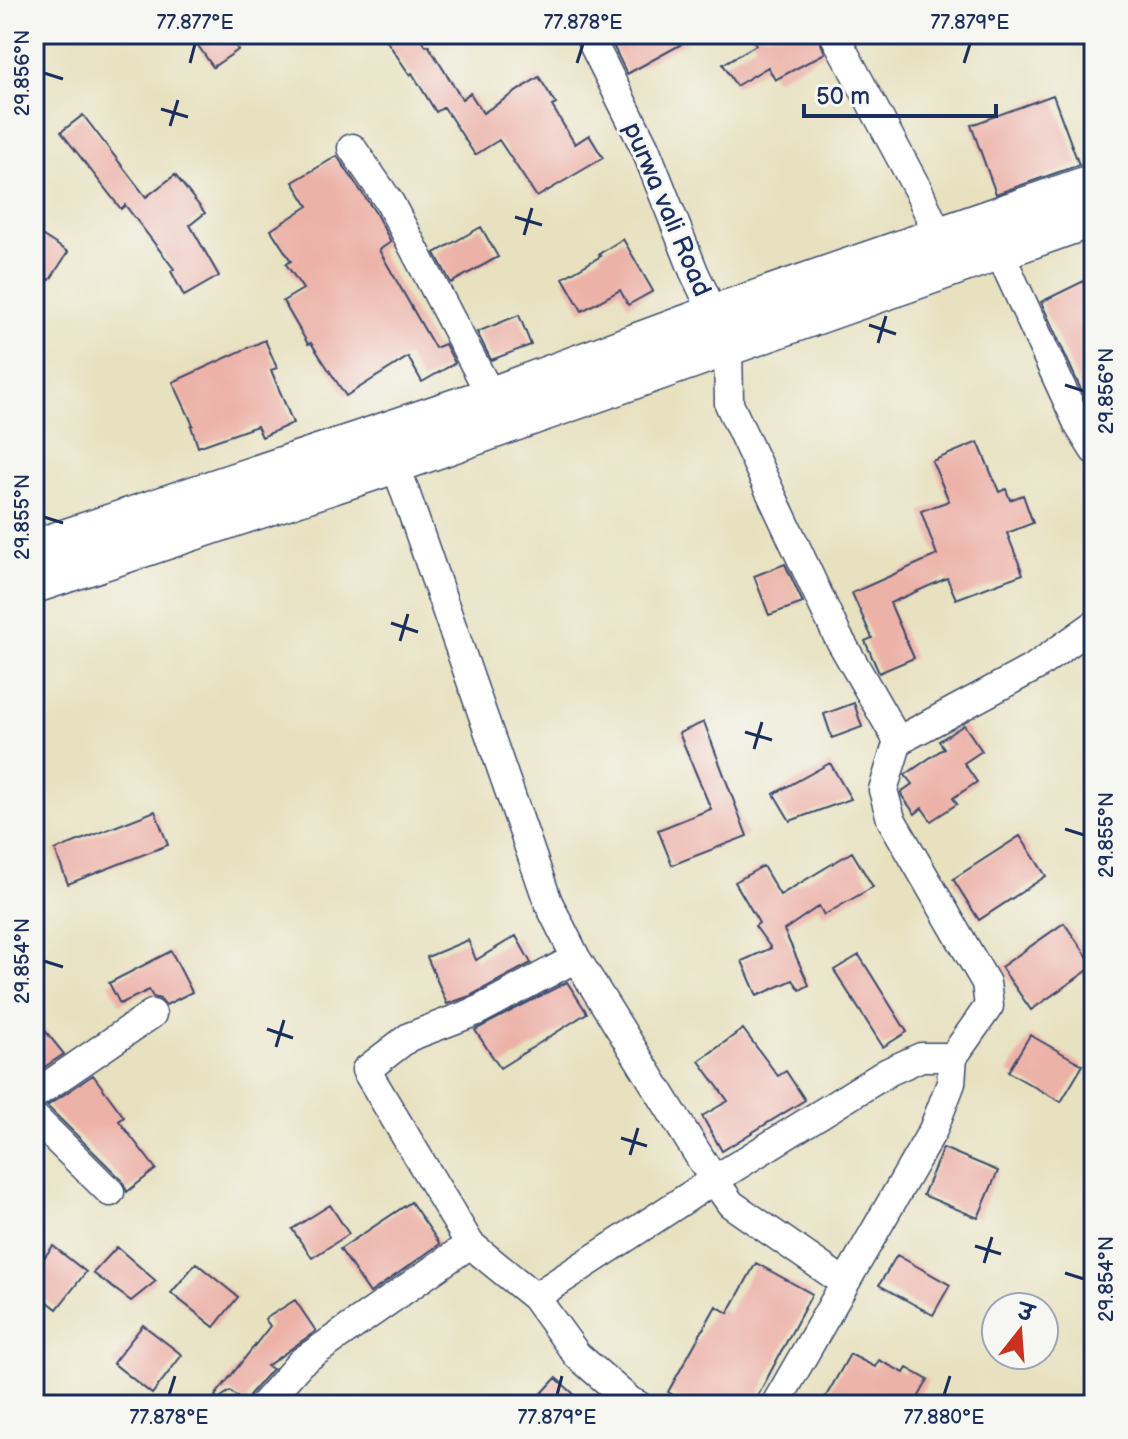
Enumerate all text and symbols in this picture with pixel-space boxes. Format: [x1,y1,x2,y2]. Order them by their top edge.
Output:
text: 77.877°E [156,11,234,35]
text: 77.878°E [543,11,623,35]
text: 77.879°E [931,11,1009,35]
text: 29.856°N [11,30,35,116]
scale bar [804,68,996,118]
text: 50 m [816,82,870,111]
street label: purwa vali Road [616,118,717,301]
text: 29.856°N [1095,348,1119,434]
text: 29.855°N [11,474,35,560]
text: 29.855°N [1095,792,1119,878]
text: 29.854°N [11,918,35,1004]
text: 29.854°N [1095,1236,1119,1322]
north arrow [980,1291,1060,1371]
text: उ [1013,1298,1039,1329]
text: 77.878°E [129,1406,209,1430]
text: 77.879°E [518,1406,596,1430]
text: 77.880°E [903,1406,985,1430]

